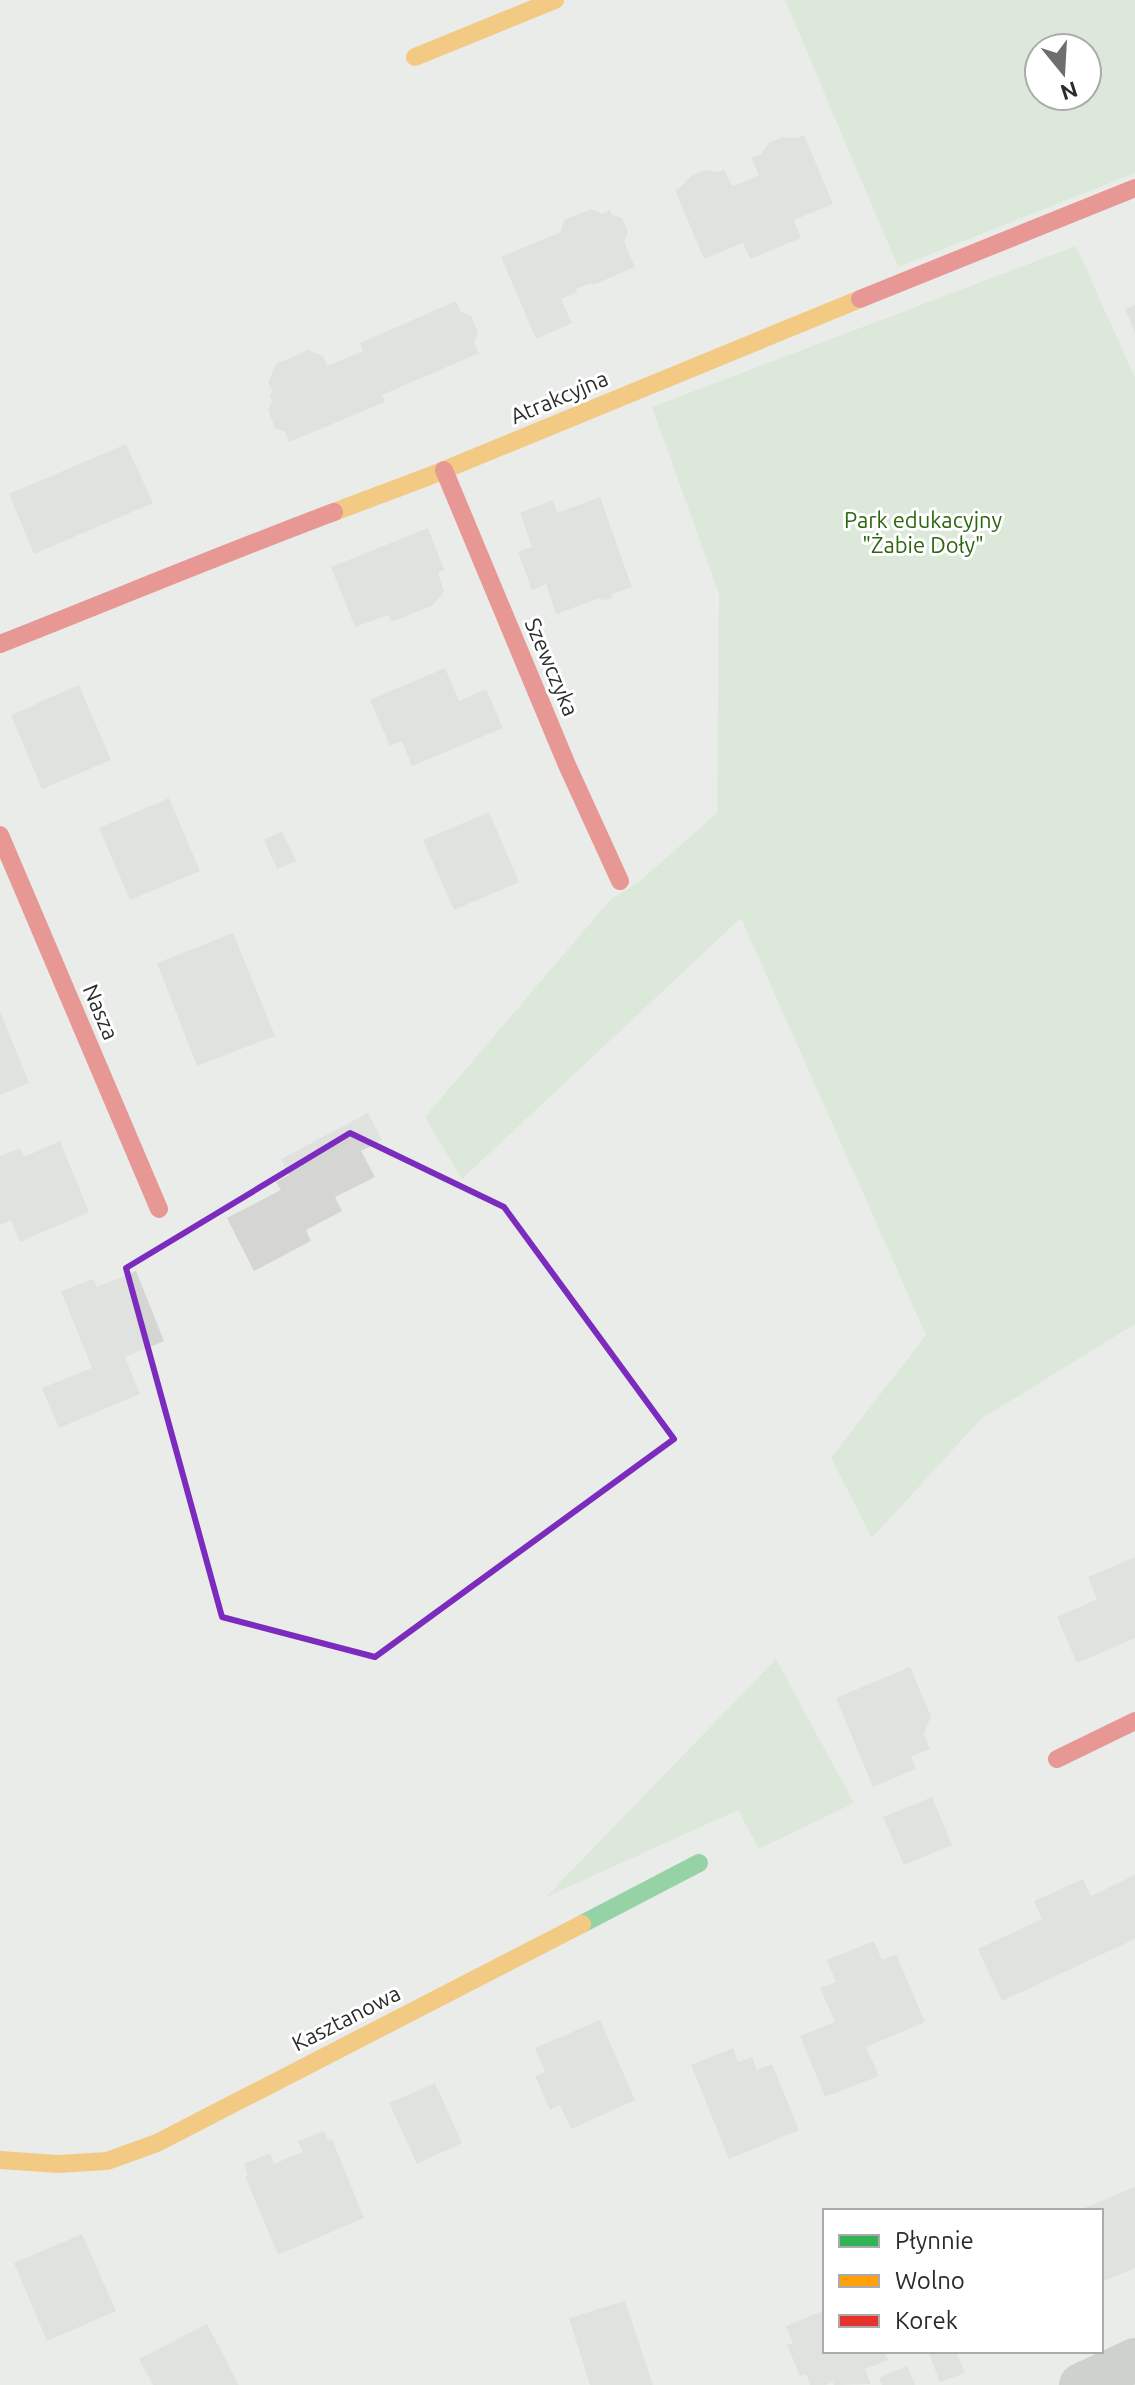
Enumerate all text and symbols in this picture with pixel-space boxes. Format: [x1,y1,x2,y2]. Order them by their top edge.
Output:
north arrow [1023,32,1103,112]
text: N [1058,77,1081,106]
street label: Atrakcyjna [506,365,611,428]
park label: Park edukacyjny "Żabie Doły" [844,507,1002,557]
street label: Szewczyka [521,614,584,720]
street label: Nasza [79,980,124,1043]
street label: Kasztanowa [288,1980,404,2055]
legend [823,2209,1103,2353]
text: Płynnie [895,2227,974,2254]
text: Wolno [895,2267,965,2294]
text: Korek [895,2307,958,2334]

